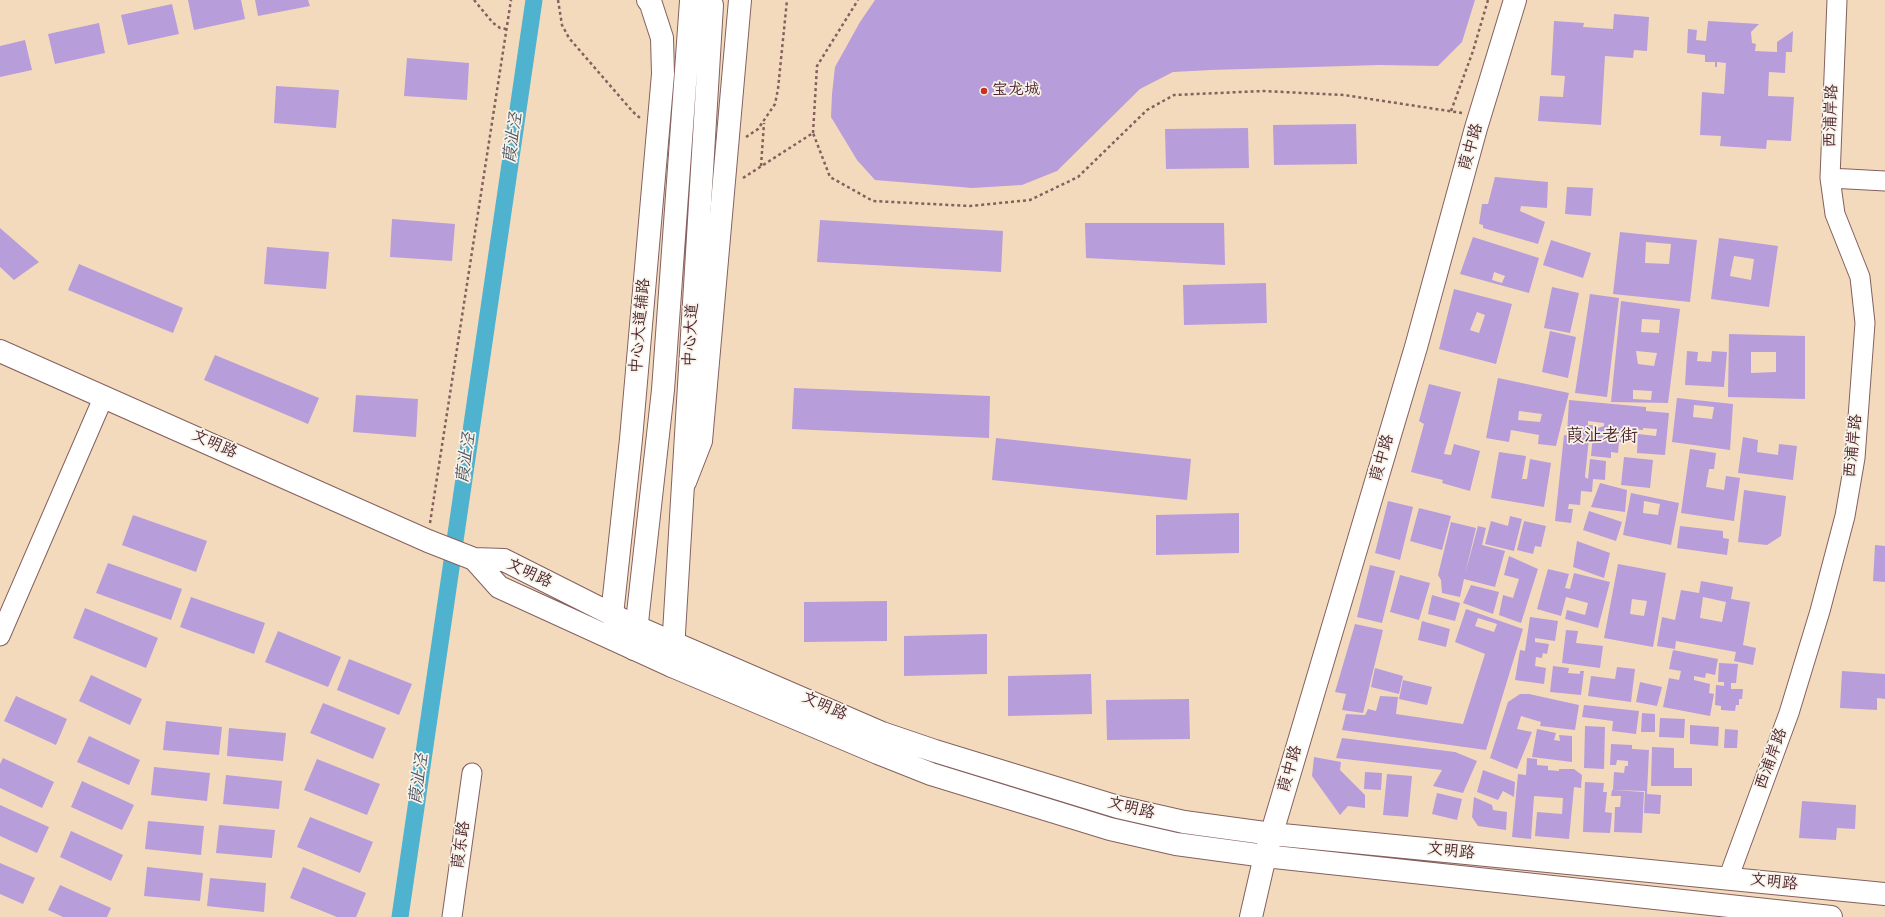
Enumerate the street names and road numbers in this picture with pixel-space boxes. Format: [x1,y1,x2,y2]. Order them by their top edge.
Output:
street label: 西浦岸路 [1821,84,1843,148]
street label: 葭中路 [1456,121,1488,173]
street label: 中心大道辅路 [627,277,655,375]
street label: 中心大道 [681,303,703,367]
street label: 西浦岸路 [1841,413,1867,479]
street label: 文明路 [188,426,240,464]
street label: 葭中路 [1367,432,1399,484]
street label: 文明路 [503,555,555,593]
street label: 文明路 [798,688,850,726]
street label: 西浦岸路 [1752,726,1792,792]
street label: 葭中路 [1275,743,1307,795]
street label: 文明路 [1105,794,1157,824]
street label: 葭东路 [449,820,475,870]
street label: 文明路 [1426,840,1476,864]
street label: 文明路 [1749,871,1799,895]

